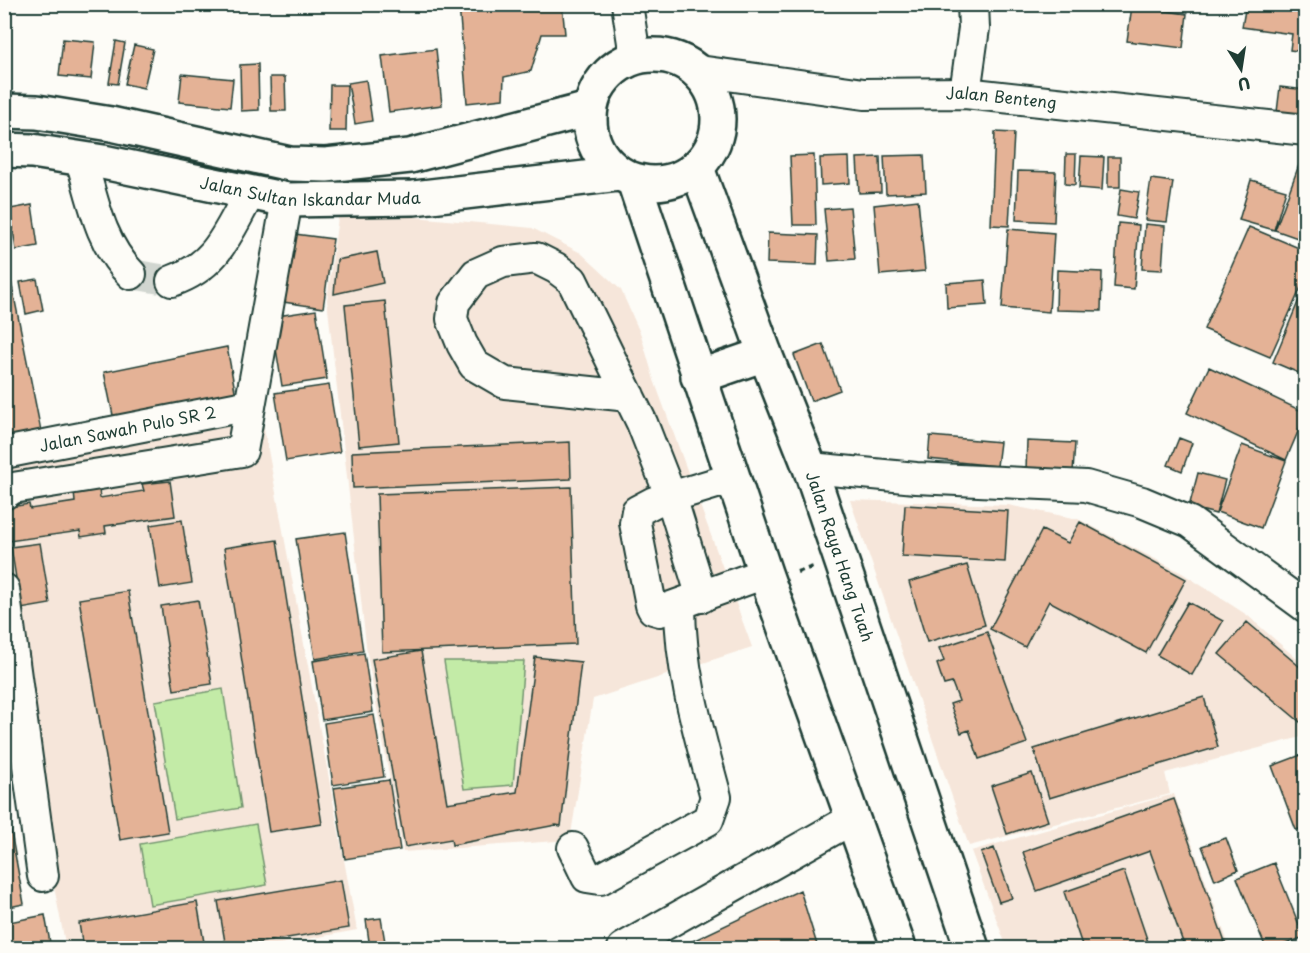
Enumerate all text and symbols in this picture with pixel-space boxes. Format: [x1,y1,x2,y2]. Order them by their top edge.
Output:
north arrow [1211,39,1271,99]
text: U [1236,72,1253,98]
street label: Jalan Benteng [946,80,1058,114]
street label: Jalan Sultan Iskandar Muda [198,169,422,211]
street label: Jalan Sawah Pulo SR 2 [37,399,218,457]
street label: Jalan Raya Hang Tuah [801,468,881,645]

